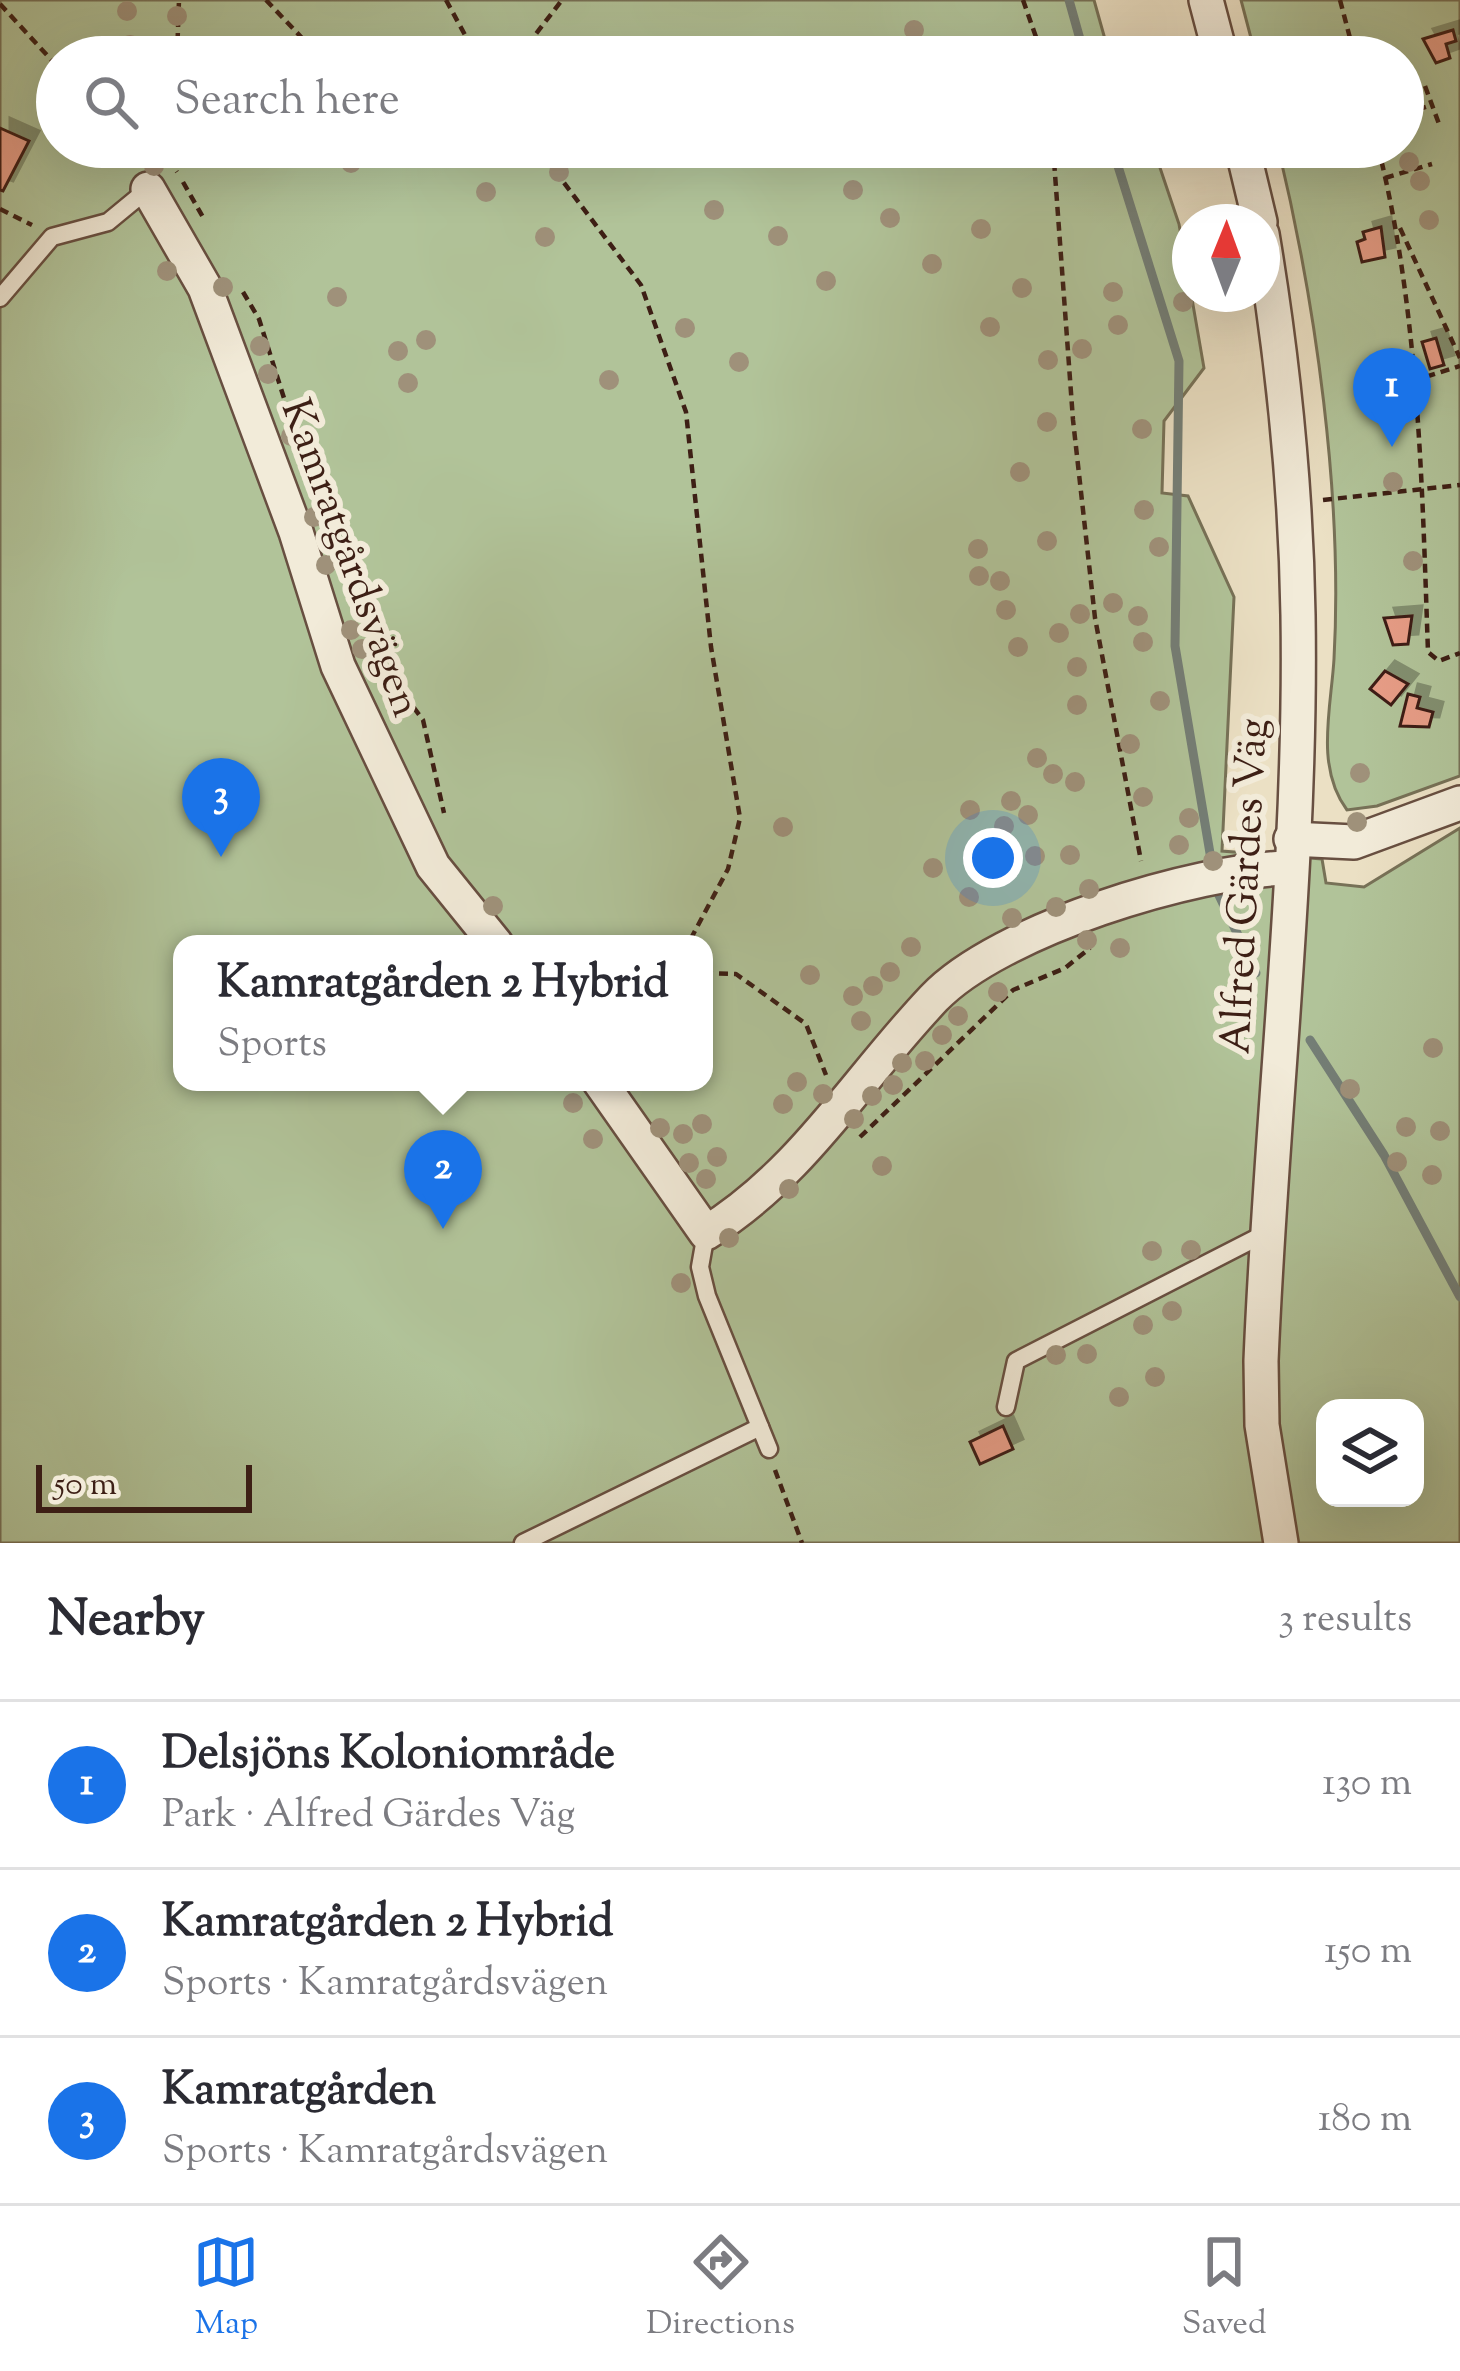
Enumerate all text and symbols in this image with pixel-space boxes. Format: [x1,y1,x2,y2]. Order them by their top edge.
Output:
search box [36,36,1424,168]
icon: search [78,69,144,135]
text: Search here [174,70,400,135]
north arrow [1172,204,1280,312]
pin: 1 [1353,348,1431,447]
street label: Kamratgårdsvägen [263,392,434,726]
street label: Alfred Gärdes Väg [1208,717,1286,1056]
pin: 3 [182,758,260,857]
your location [963,828,1023,888]
popup [173,935,713,1091]
text: Kamratgården 2 Hybrid [217,953,669,1018]
text: Sports [217,1018,327,1074]
pin: 2 [404,1130,482,1229]
map controls [1316,1399,1424,1507]
button: layers [1316,1399,1424,1507]
scale bar [36,1459,252,1512]
text: 50 m [54,1462,117,1510]
text: Nearby [48,1585,205,1658]
text: 3 results [1278,1593,1412,1649]
text: Delsjöns Koloniområde [162,1724,615,1789]
text: 1 [80,1757,94,1813]
text: 130 m [1322,1757,1412,1813]
text: Park · Alfred Gärdes Väg [162,1789,575,1845]
text: Kamratgården 2 Hybrid [162,1892,613,1957]
text: 2 [78,1925,96,1981]
text: 150 m [1324,1925,1412,1981]
text: Sports · Kamratgårdsvägen [162,1957,608,2013]
text: Kamratgården [162,2060,436,2125]
text: 3 [79,2093,95,2149]
text: 180 m [1318,2093,1412,2149]
text: Sports · Kamratgårdsvägen [162,2125,608,2181]
tab: Map [193,2229,259,2349]
tab: Directions [646,2229,795,2349]
tab: Saved [1182,2229,1267,2349]

